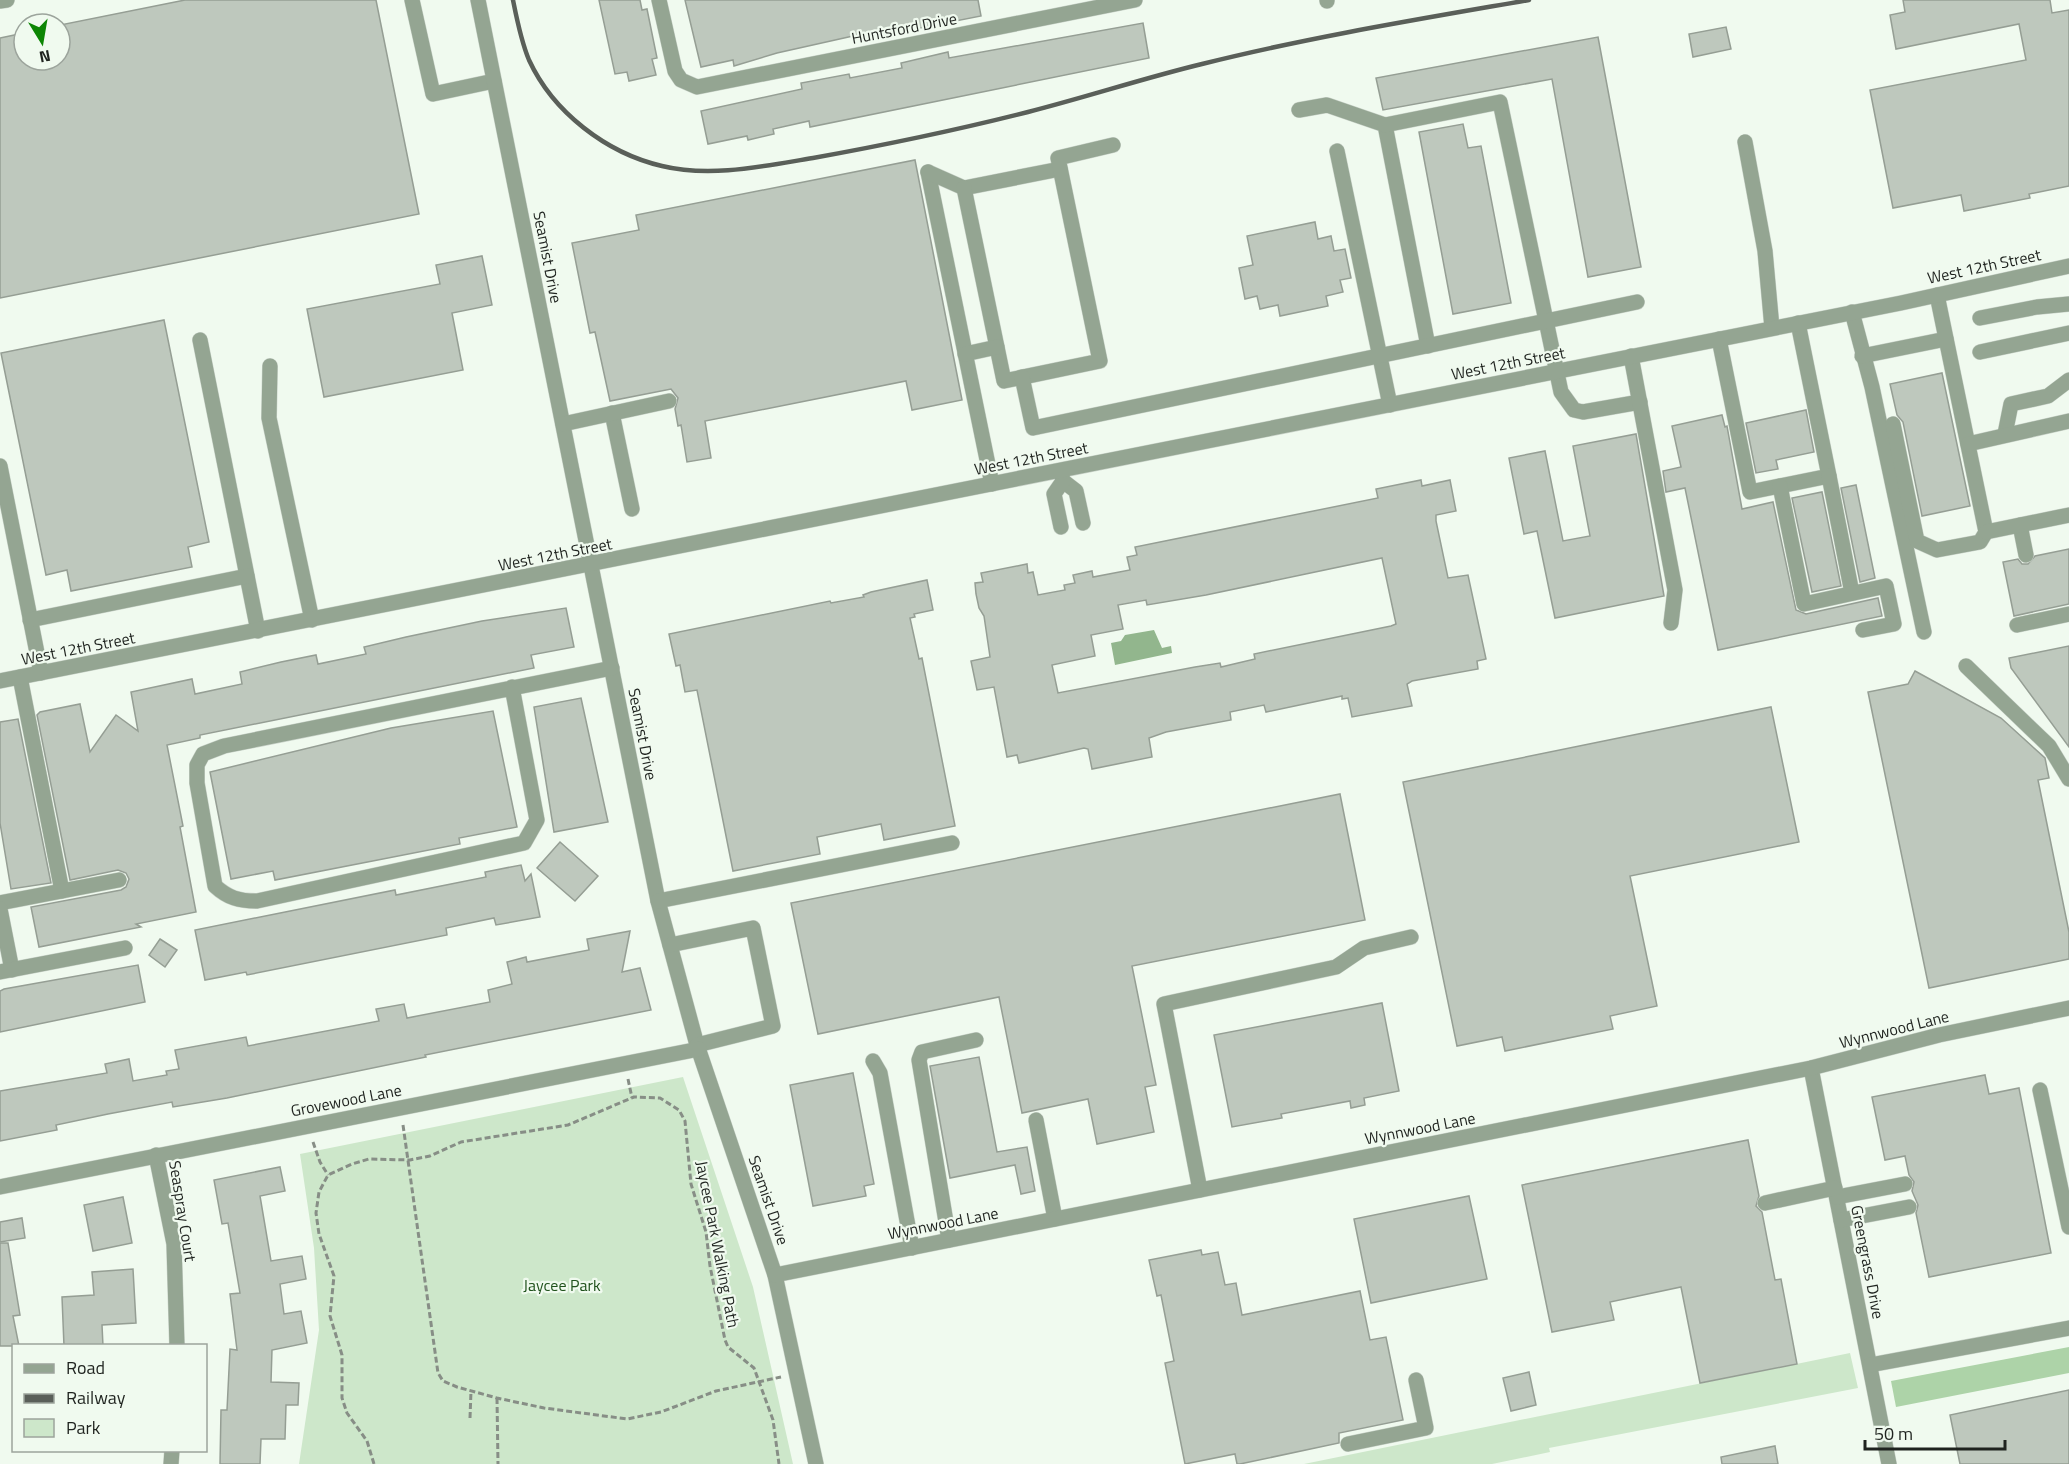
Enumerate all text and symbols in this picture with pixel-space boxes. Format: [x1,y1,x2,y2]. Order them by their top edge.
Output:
street label: Huntsford Drive [849,6,959,50]
north arrow [12,12,72,72]
text: N [37,44,53,70]
street label: Seamist Drive [527,209,569,305]
street label: West 12th Street [1925,242,2043,290]
street label: West 12th Street [1449,340,1567,386]
street label: West 12th Street [972,435,1090,481]
street label: West 12th Street [496,531,614,577]
street label: West 12th Street [19,625,137,671]
street label: Seamist Drive [622,686,664,782]
street label: Wynnwood Lane [1837,1004,1951,1054]
street label: Grovewood Lane [289,1077,403,1123]
street label: Wynnwood Lane [1363,1106,1477,1150]
street label: Seamist Drive [742,1152,796,1248]
street label: Jaycee Park Walking Path [690,1158,746,1330]
street label: Seaspray Court [163,1159,203,1264]
street label: Wynnwood Lane [886,1201,1000,1245]
street label: Greengrass Drive [1845,1203,1891,1321]
park label: Jaycee Park [523,1273,601,1297]
legend [12,1344,207,1452]
text: Road [66,1354,105,1381]
text: Railway [66,1384,126,1411]
scale bar [1865,1413,2004,1451]
text: Park [66,1414,101,1441]
text: 50 m [1874,1420,1913,1447]

